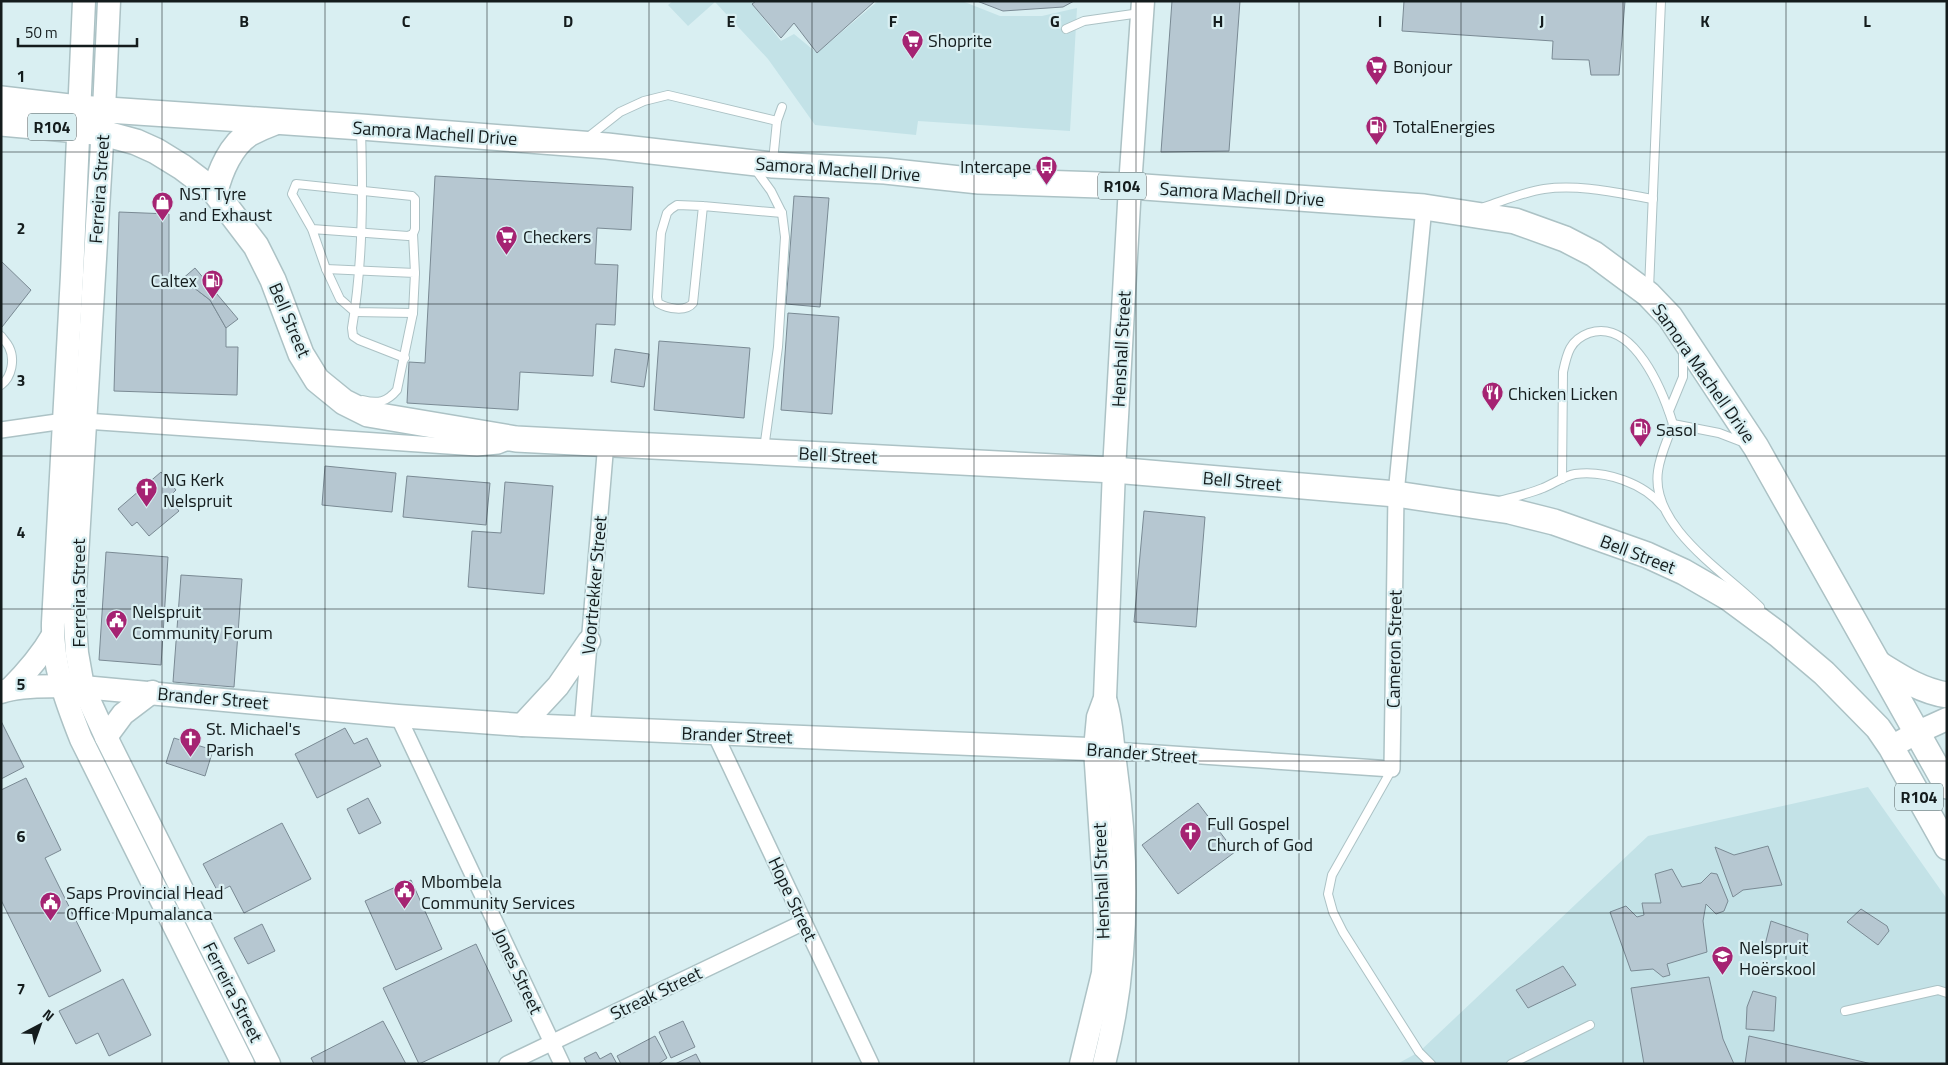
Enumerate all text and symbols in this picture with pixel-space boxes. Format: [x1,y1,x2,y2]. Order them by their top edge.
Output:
text: B [239,9,249,33]
text: C [402,9,411,33]
text: D [563,9,573,33]
text: E [727,9,736,33]
text: F [889,9,898,33]
text: G [1050,9,1060,33]
text: H [1213,9,1223,33]
text: I [1378,9,1382,33]
text: J [1540,9,1544,33]
text: K [1700,9,1710,33]
text: L [1863,9,1871,33]
scale bar [18,15,136,47]
text: 50 m [25,21,58,44]
place label: Shoprite [928,27,992,54]
supermarket icon: Shoprite [900,28,924,59]
place label: Bonjour [1393,53,1453,80]
supermarket icon: Bonjour [1365,54,1389,85]
text: 1 [17,64,25,88]
place label: TotalEnergies [1393,113,1495,140]
road number: R104 [28,114,76,140]
street label: Samora Machell Drive [352,114,518,152]
fuel station icon: TotalEnergies [1365,114,1389,145]
street label: Ferreira Street [82,133,116,244]
street label: Samora Machell Drive [755,150,921,188]
place label: Intercape [960,153,1031,180]
bus stop icon: Intercape [1035,154,1059,185]
road number: R104 [1098,172,1146,200]
street label: Samora Machell Drive [1159,175,1325,213]
place label: NST Tyre and Exhaust [179,180,273,228]
shop icon: NST Tyre and Exhaust [151,191,175,222]
text: 2 [17,216,25,240]
place label: Checkers [523,223,591,250]
supermarket icon: Checkers [495,224,519,255]
place label: Caltex [151,267,197,294]
fuel station icon: Caltex [201,268,225,299]
street label: Bell Street [262,278,318,362]
street label: Henshall Street [1104,289,1138,408]
street label: Samora Machell Drive [1646,298,1762,448]
text: 3 [17,368,25,392]
place label: Chicken Licken [1508,380,1618,407]
restaurant icon: Chicken Licken [1480,381,1504,412]
place label: Sasol [1656,416,1697,443]
fuel station icon: Sasol [1628,417,1652,448]
street label: Bell Street [798,439,879,471]
street label: Bell Street [1202,464,1283,498]
place label: NG Kerk Nelspruit [163,466,233,514]
church icon: NG Kerk Nelspruit [135,477,159,508]
street label: Voortrekker Street [574,514,614,656]
text: 4 [17,520,26,544]
street label: Bell Street [1596,527,1680,581]
street label: Ferreira Street [65,538,92,648]
street label: Cameron Street [1379,589,1409,708]
place label: Nelspruit Community Forum [132,598,273,646]
public building icon: Nelspruit Community Forum [104,609,128,640]
text: 5 [17,672,26,696]
street label: Brander Street [156,680,270,716]
place label: St. Michael's Parish [206,715,301,763]
street label: Brander Street [681,720,794,750]
church icon: St. Michael's Parish [178,726,202,757]
street label: Brander Street [1086,736,1199,770]
road number: R104 [1895,784,1943,810]
place label: Full Gospel Church of God [1207,810,1313,858]
church icon: Full Gospel Church of God [1179,821,1203,852]
street label: Henshall Street [1085,822,1117,940]
text: 6 [17,824,26,848]
street label: Hope Street [762,852,825,946]
place label: Mbombela Community Services [421,868,575,916]
place label: Saps Provincial Head Office Mpumalanca [66,879,224,927]
public building icon: Mbombela Community Services [393,879,417,910]
public building icon: Saps Provincial Head Office Mpumalanca [38,890,62,921]
street label: Jones Street [486,924,550,1019]
place label: Nelspruit Hoërskool [1739,934,1816,982]
street label: Ferreira Street [196,937,270,1047]
school or university icon: Nelspruit Hoërskool [1711,945,1735,976]
street label: Streak Street [606,959,707,1027]
text: 7 [17,977,25,1001]
north arrow [15,1000,65,1050]
text: N [38,1004,59,1026]

